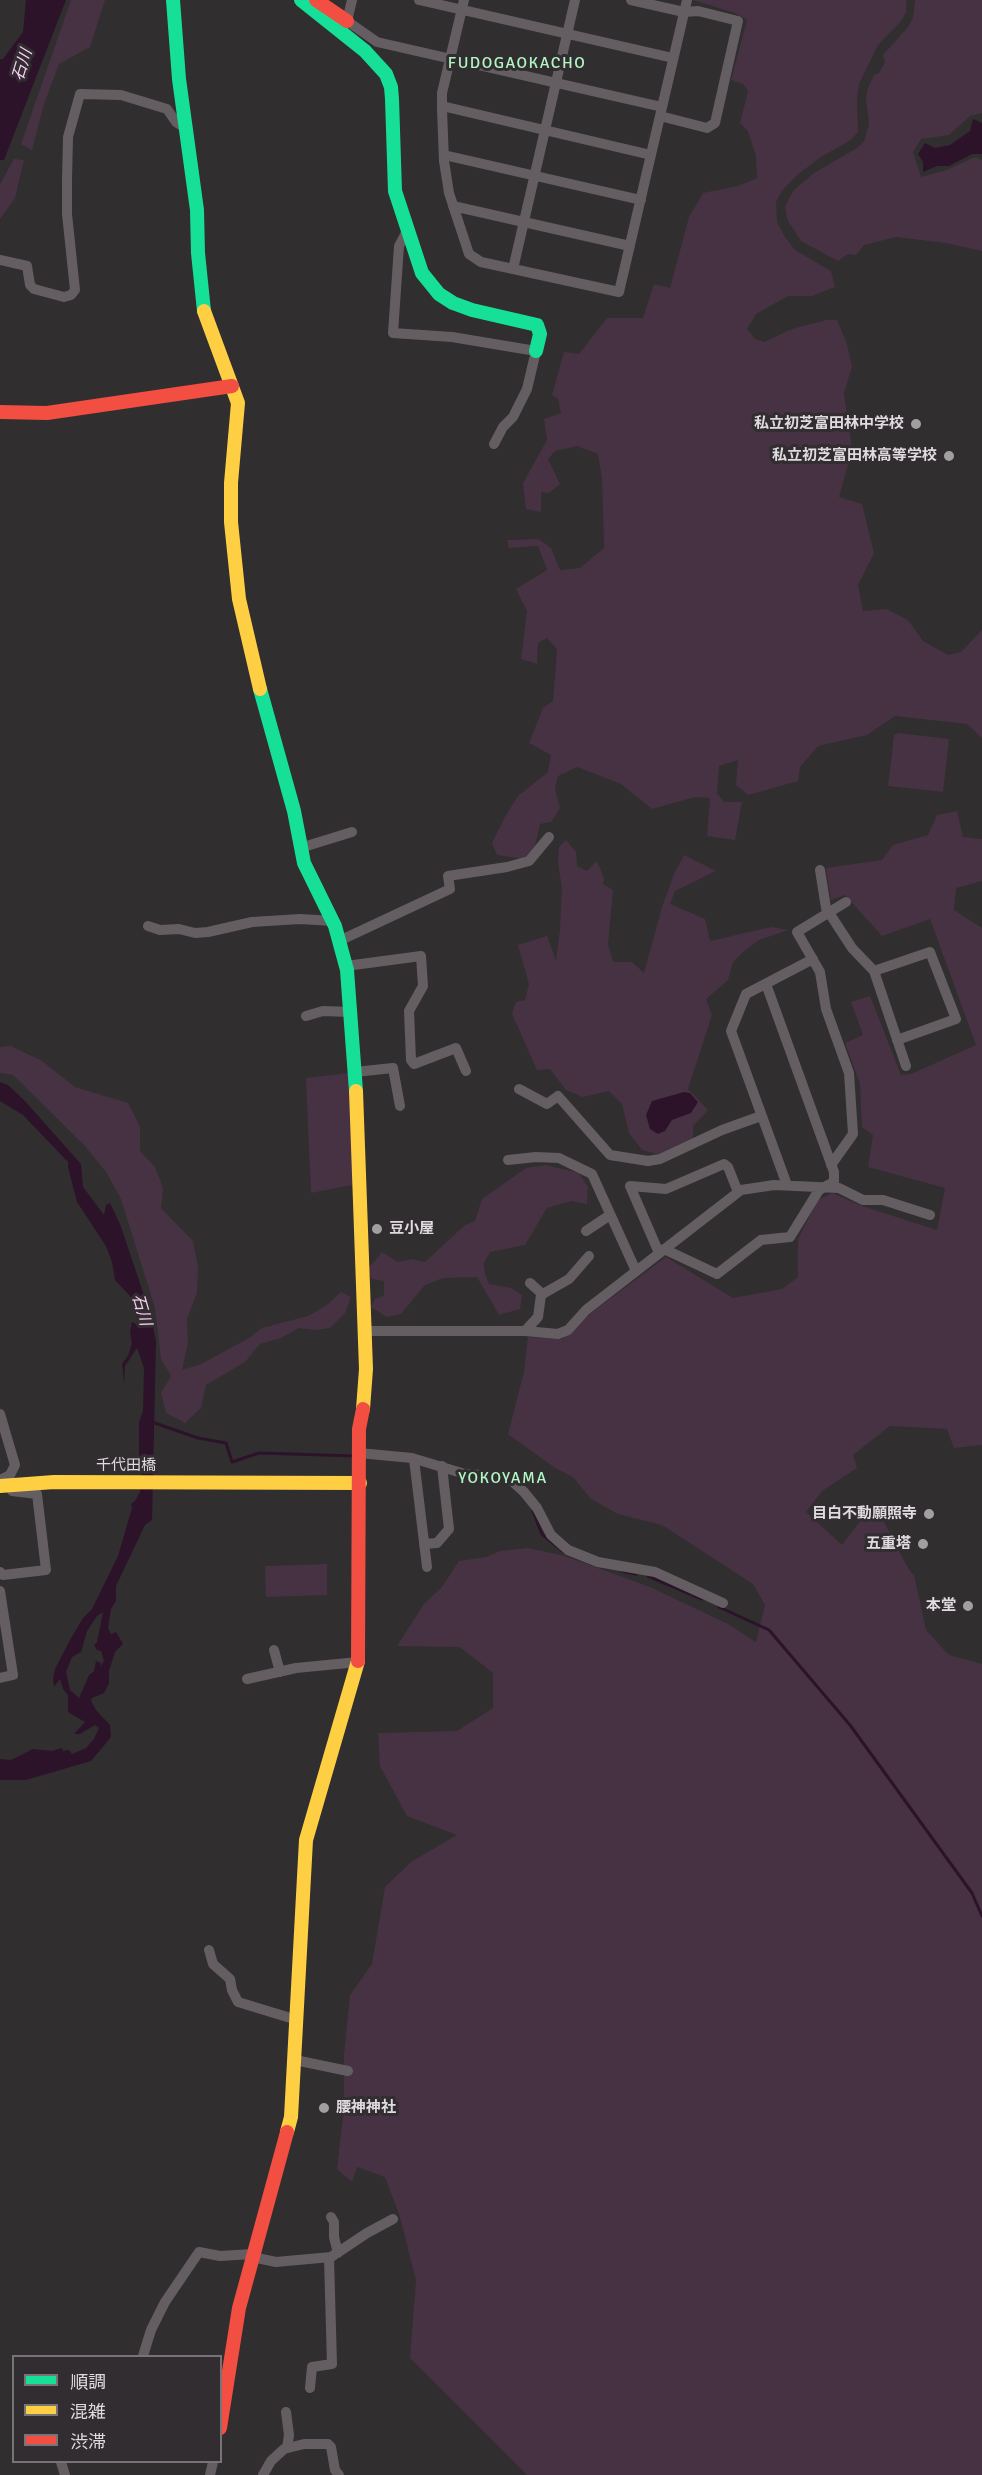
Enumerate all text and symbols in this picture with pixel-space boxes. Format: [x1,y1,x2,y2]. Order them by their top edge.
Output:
water label: 石川 [9,47,37,83]
district label: FUDOGAOKACHO [448,54,586,74]
place label: 私立初芝富田林中学校 [754,415,904,433]
marker: 私立初芝富田林中学校 [909,417,923,431]
place label: 私立初芝富田林高等学校 [772,447,937,465]
marker: 私立初芝富田林高等学校 [942,449,956,463]
place label: 豆小屋 [389,1220,434,1238]
marker: 豆小屋 [370,1222,384,1236]
water label: 石川 [127,1292,155,1328]
street label: 千代田橋 [96,1457,156,1475]
district label: YOKOYAMA [458,1469,548,1489]
place label: 目白不動願照寺 [812,1505,917,1523]
marker: 目白不動願照寺 [922,1507,936,1521]
place label: 五重塔 [866,1535,911,1553]
marker: 五重塔 [916,1537,930,1551]
place label: 本堂 [926,1597,956,1615]
marker: 本堂 [961,1599,975,1613]
place label: 腰神神社 [336,2099,396,2117]
marker: 腰神神社 [317,2101,331,2115]
legend [12,2355,222,2463]
text: 順調 [70,2371,106,2393]
text: 混雑 [70,2401,106,2423]
text: 渋滞 [70,2431,106,2453]

